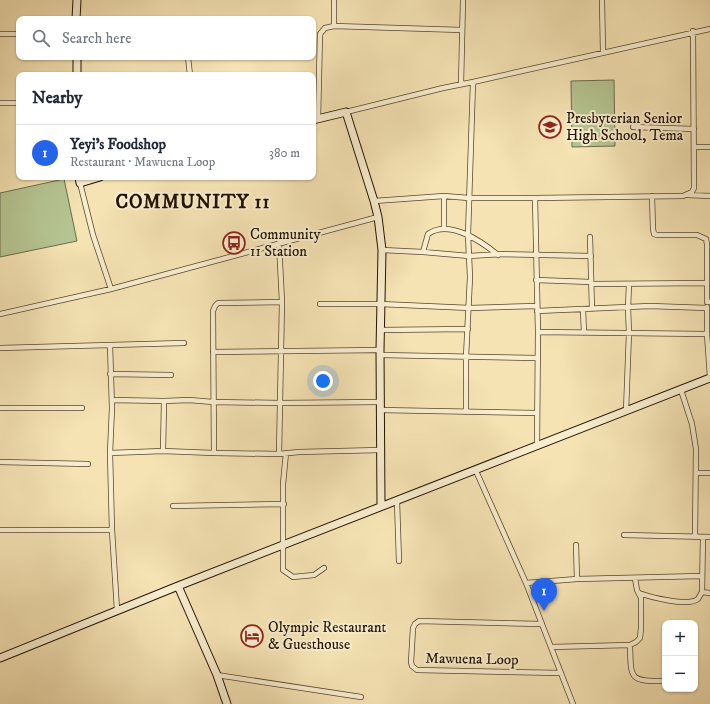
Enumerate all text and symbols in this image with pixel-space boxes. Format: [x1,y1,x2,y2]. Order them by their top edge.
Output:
search box [16,16,316,60]
icon: search [30,27,52,49]
text: Search here [62,29,131,48]
text: Nearby [32,87,82,109]
place label: Presbyterian Senior High School, Tema [566,109,684,145]
school or university icon: Presbyterian Senior High School, Tema [537,114,563,140]
text: Yeyi's Foodshop [70,135,166,154]
text: 1 [43,145,47,161]
text: 380 m [269,145,300,161]
text: Restaurant · Mawuena Loop [70,154,215,170]
district label: COMMUNITY 11 [115,191,271,214]
place label: Community 11 Station [250,225,321,261]
bus stop icon: Community 11 Station [221,230,247,256]
your location [313,371,333,391]
pin: 1 [531,578,557,611]
place label: Olympic Restaurant & Guesthouse [268,618,387,654]
map controls [662,620,698,692]
button: + [662,620,698,656]
hotel icon: Olympic Restaurant & Guesthouse [239,623,265,649]
street label: Mawuena Loop [425,649,519,669]
button: − [662,656,698,692]

